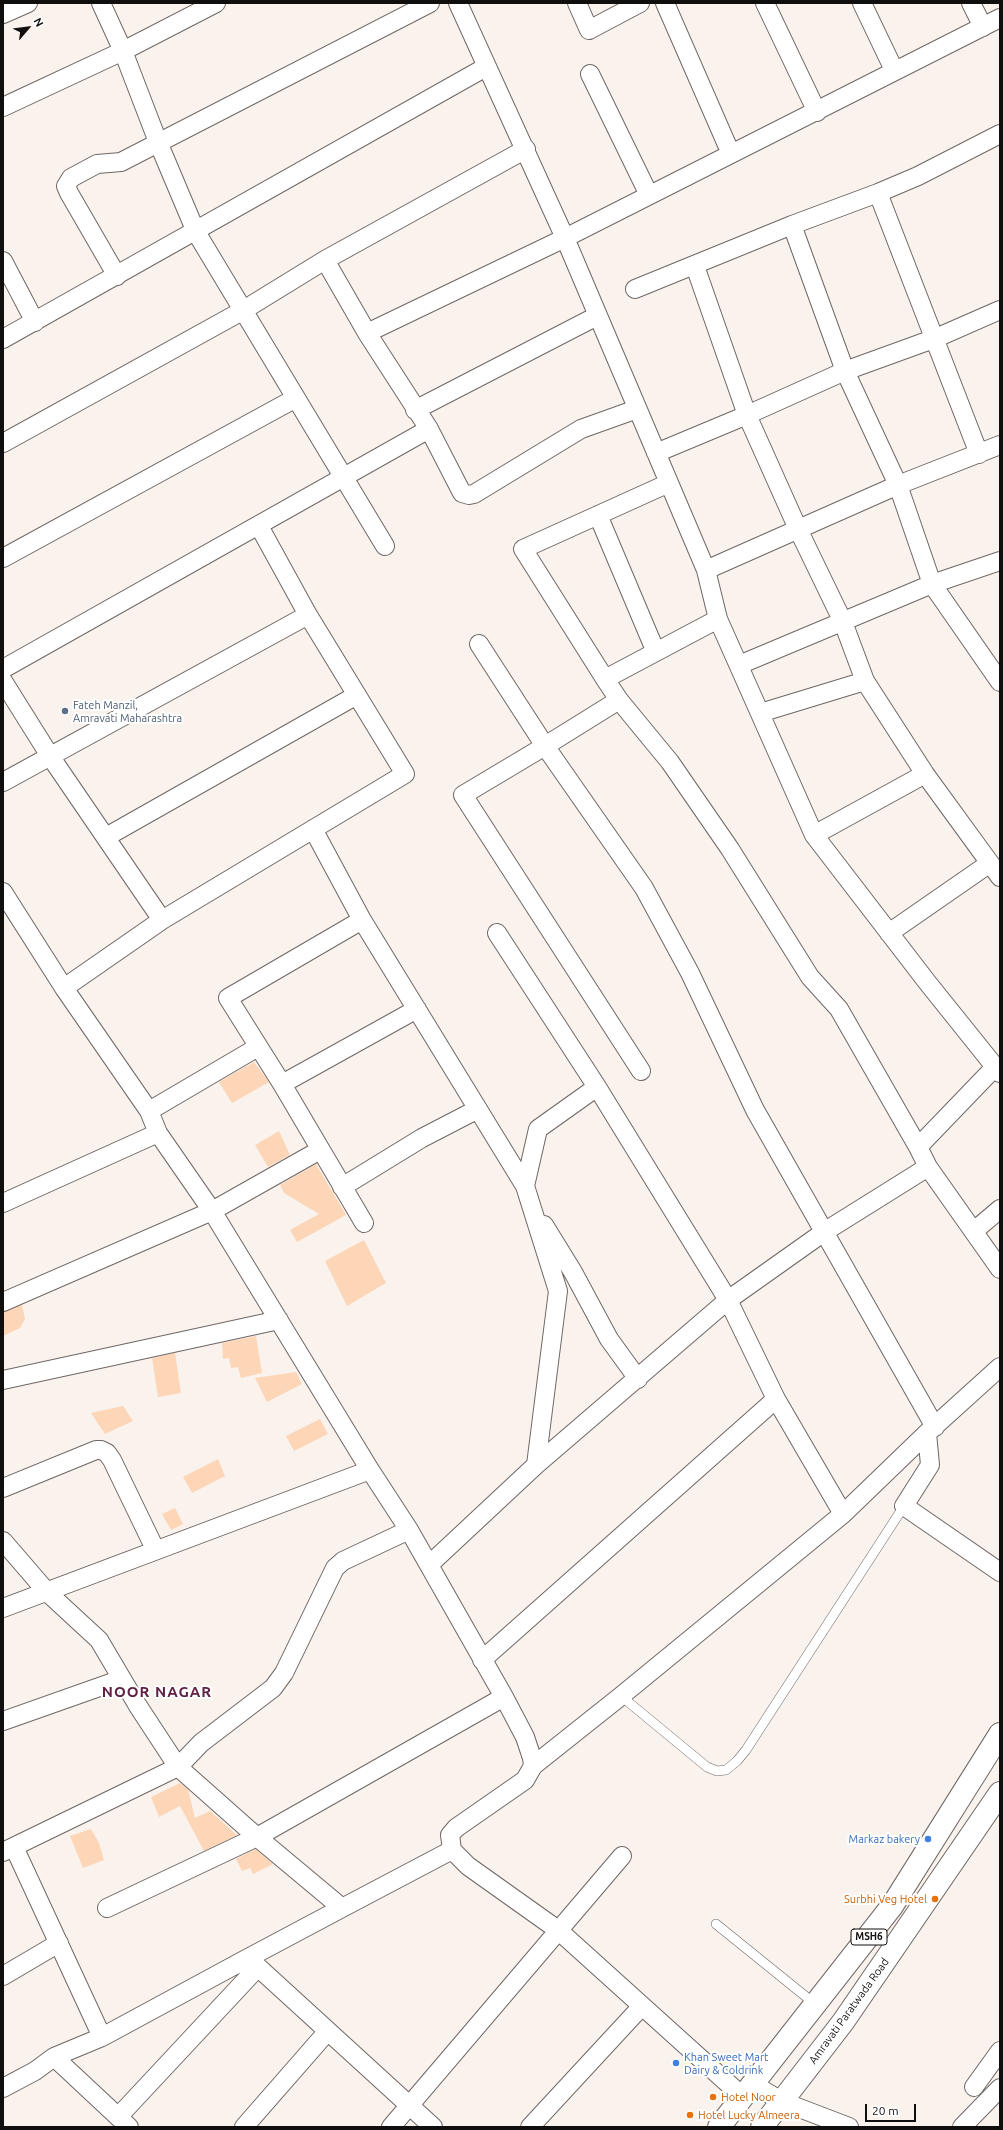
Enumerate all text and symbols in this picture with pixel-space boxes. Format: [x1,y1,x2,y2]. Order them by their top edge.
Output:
north arrow [8,8,48,48]
text: N [31,16,46,29]
place label: Fateh Manzil, Amravati Maharashtra [73,698,182,724]
marker: Fateh Manzil, Amravati Maharashtra [60,706,70,716]
district label: NOOR NAGAR [102,1683,212,1701]
place label: Markaz bakery [849,1832,920,1846]
marker: Markaz bakery [923,1834,933,1844]
place label: Surbhi Veg Hotel [844,1892,927,1906]
marker: Surbhi Veg Hotel [930,1894,940,1904]
road number: MSH6 [851,1929,887,1945]
street label: Amravati Paratwada Road [806,1956,892,2066]
place label: Khan Sweet Mart Dairy & Coldrink [684,2050,768,2076]
marker: Khan Sweet Mart Dairy & Coldrink [671,2058,681,2068]
place label: Hotel Noor [721,2090,776,2104]
marker: Hotel Noor [708,2092,718,2102]
scale bar [867,2096,918,2122]
text: 20 m [872,2104,899,2117]
place label: Hotel Lucky Almeera [698,2108,800,2122]
marker: Hotel Lucky Almeera [685,2110,695,2120]

